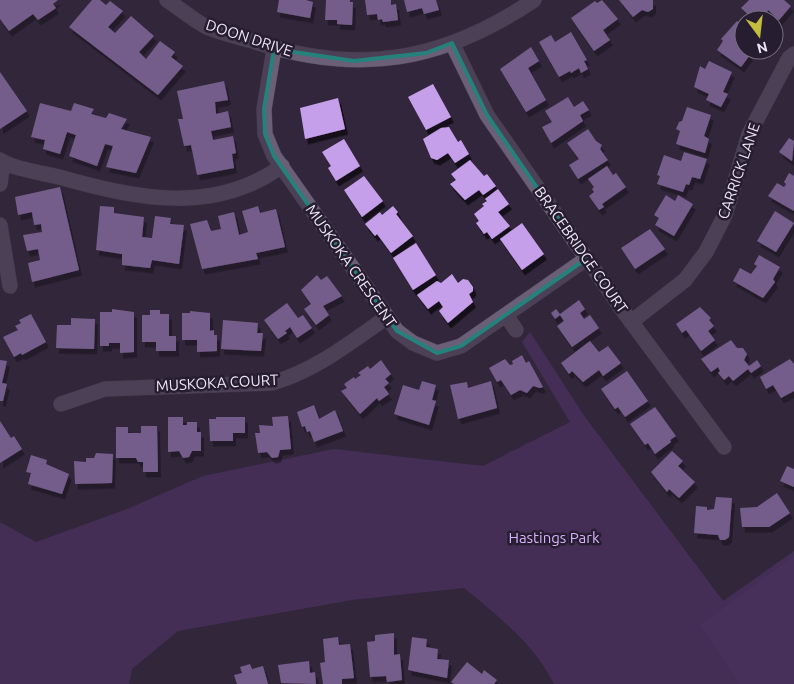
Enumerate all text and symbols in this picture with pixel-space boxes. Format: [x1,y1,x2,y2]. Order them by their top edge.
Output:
north arrow [734,10,784,60]
street label: DOON DRIVE [204,16,294,59]
text: N [755,38,769,57]
street label: CARRICK LANE [714,121,763,221]
street label: BRACEBRIDGE COURT [531,183,632,317]
street label: MUSKOKA CRESCENT [303,201,401,331]
street label: MUSKOKA COURT [155,371,279,394]
park label: Hastings Park [508,529,600,546]

